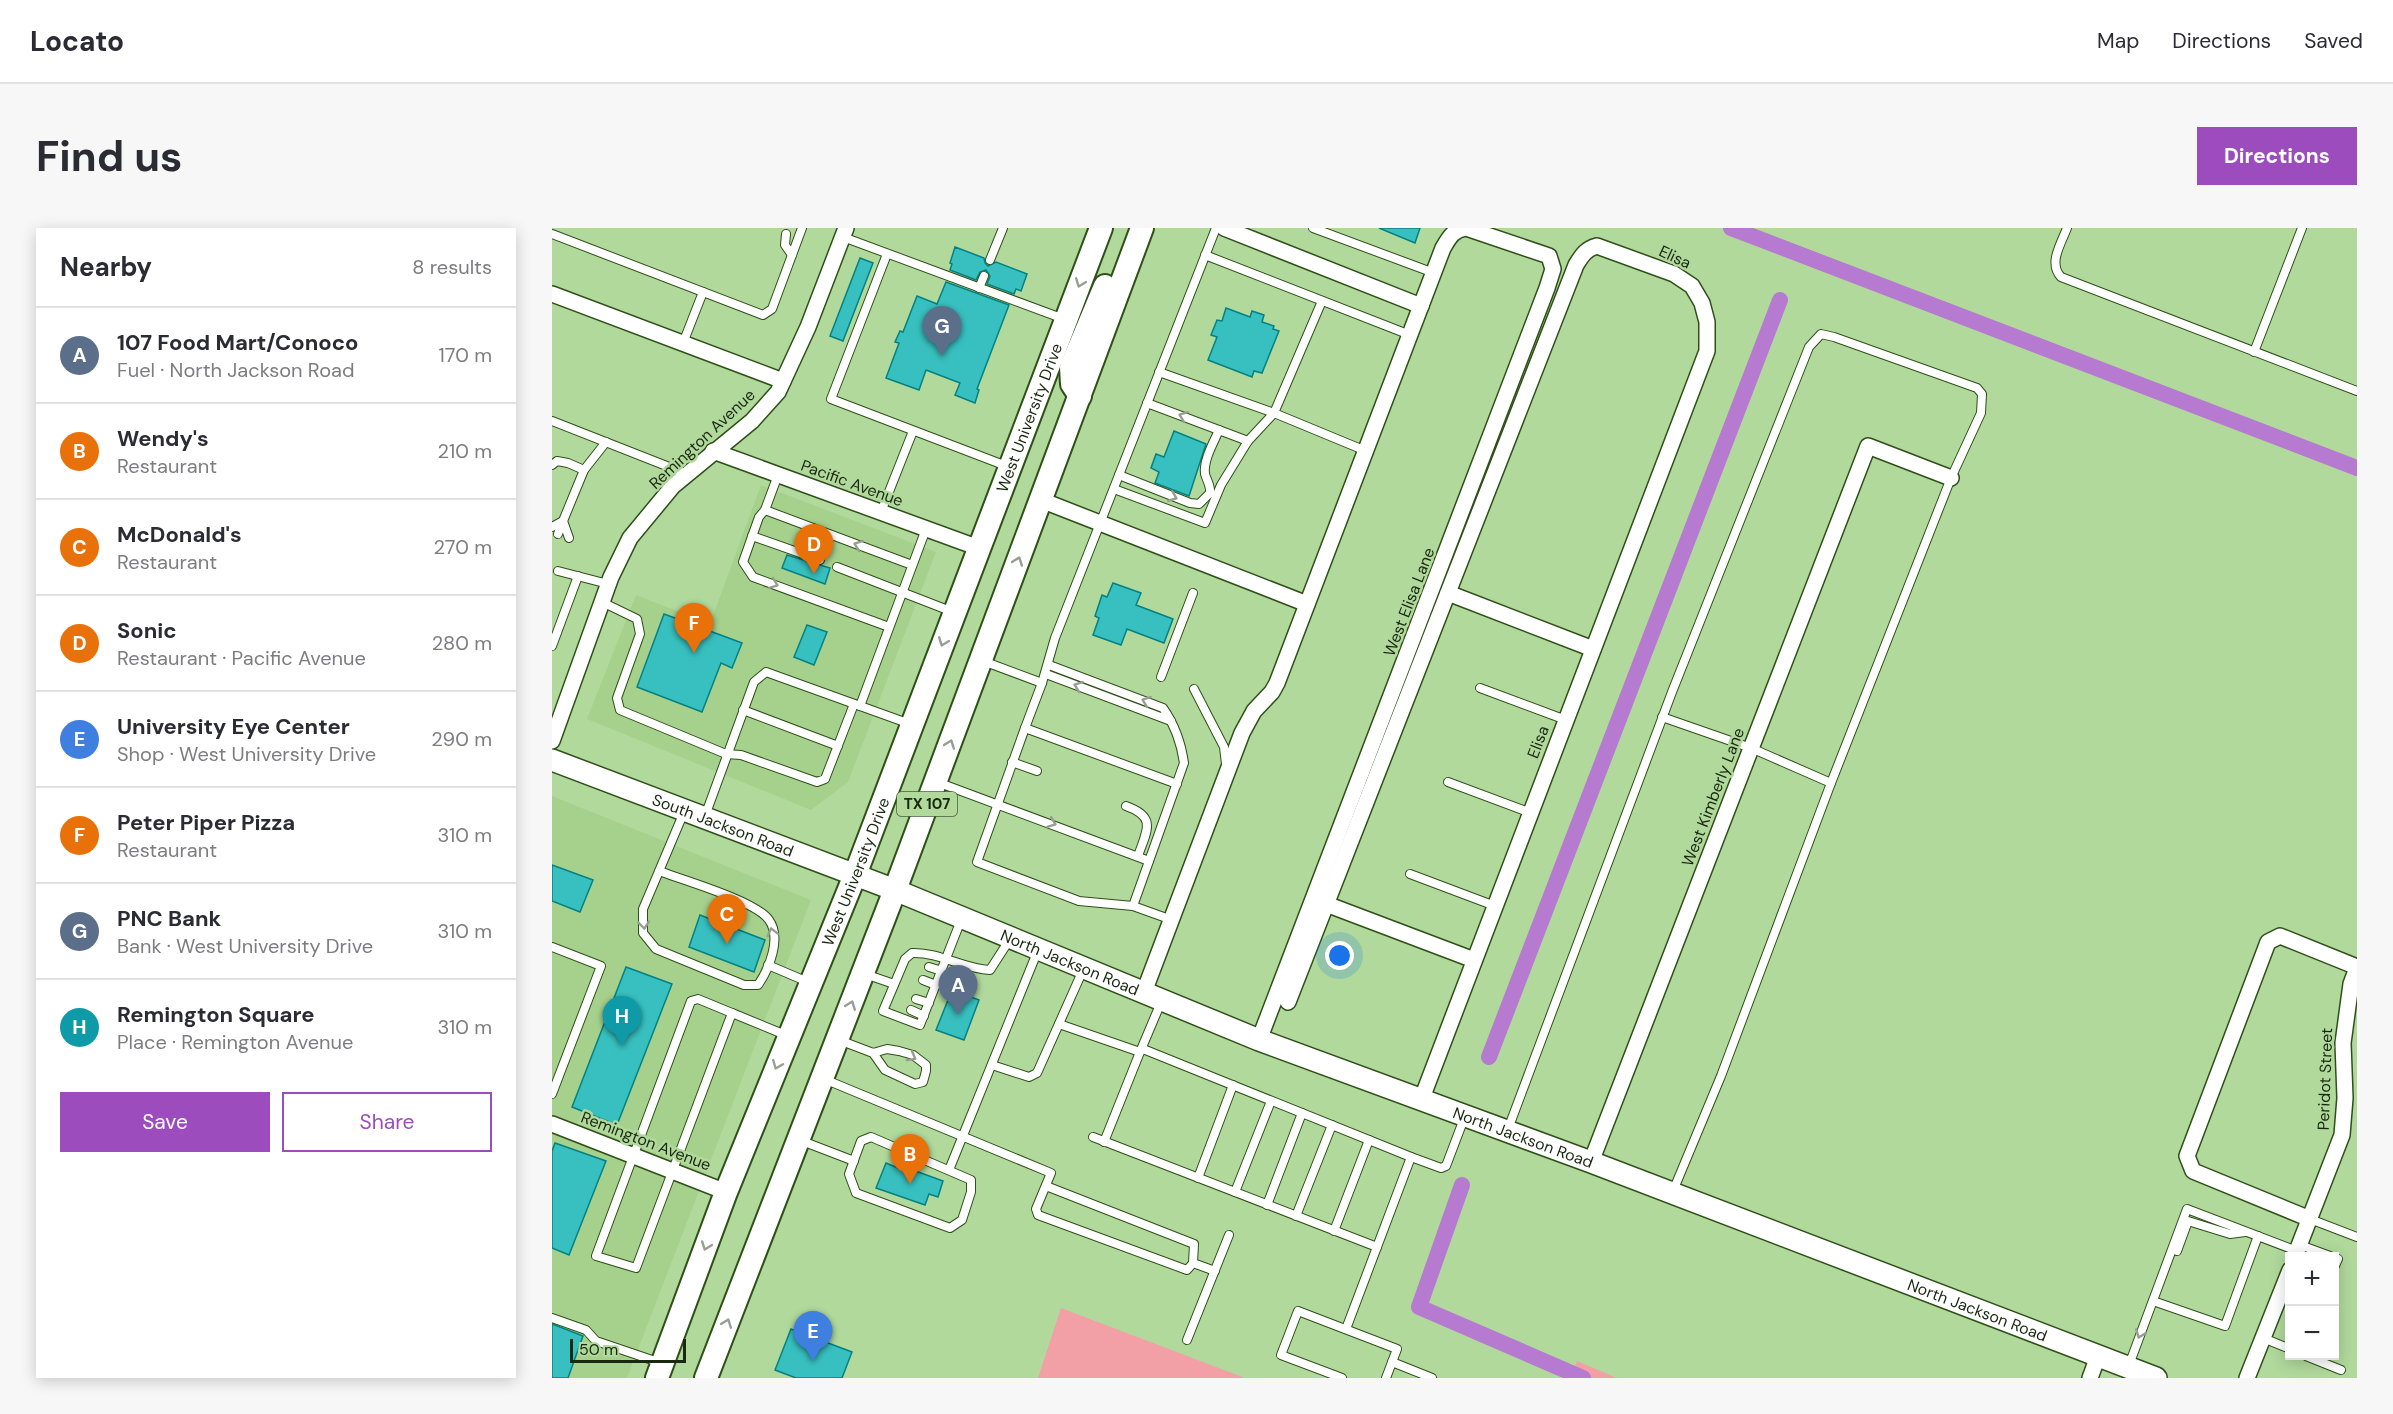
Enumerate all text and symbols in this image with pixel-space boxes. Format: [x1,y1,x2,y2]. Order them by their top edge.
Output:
text: Locato [30,23,124,60]
text: Map [2097,27,2139,55]
text: Directions [2172,27,2271,55]
text: Saved [2304,27,2363,55]
button: Directions [2197,127,2357,185]
text: Find us [36,129,182,184]
street label: Elisa [1656,240,1694,274]
text: Nearby [60,250,152,284]
text: 8 results [412,254,492,280]
one-way arrow [1075,277,1087,288]
pin: G [922,306,962,356]
text: 107 Food Mart/Conoco [117,328,359,357]
street label: West University Drive [991,340,1067,495]
text: A [72,342,87,368]
text: 170 m [439,342,492,368]
text: Fuel · North Jackson Road [117,357,354,383]
street label: Remington Avenue [644,384,760,494]
one-way arrow [1178,411,1189,423]
text: Wendy's [117,424,209,453]
text: B [73,438,86,464]
text: 210 m [437,438,492,464]
text: Restaurant [117,453,217,479]
street label: Pacific Avenue [798,455,906,511]
one-way arrow [1167,490,1178,502]
text: McDonald's [117,520,242,549]
pin: D [794,524,834,574]
text: C [72,534,87,560]
text: 270 m [434,534,492,560]
one-way arrow [853,540,864,552]
street label: West Elisa Lane [1379,545,1439,659]
text: Restaurant [117,549,217,575]
one-way arrow [1011,556,1023,567]
one-way arrow [768,577,779,590]
pin: F [674,604,714,653]
text: Sonic [117,616,177,645]
text: D [72,630,87,656]
text: 280 m [432,630,492,656]
one-way arrow [938,636,950,647]
text: Restaurant · Pacific Avenue [117,645,366,671]
one-way arrow [1073,681,1084,693]
one-way arrow [1141,696,1152,709]
text: University Eye Center [117,712,350,741]
street label: Elisa [1522,723,1554,761]
street label: West Kimberly Lane [1677,725,1749,869]
text: E [74,726,85,752]
text: 290 m [431,726,492,752]
one-way arrow [943,739,955,750]
text: Shop · West University Drive [117,741,376,767]
street label: South Jackson Road [649,789,797,861]
road number: TX 107 [897,792,957,816]
street label: West University Drive [817,794,894,949]
text: Peter Piper Pizza [117,808,295,837]
one-way arrow [1046,816,1057,829]
text: F [74,822,85,848]
text: 310 m [437,822,492,848]
text: Restaurant [117,837,217,863]
pin: C [708,894,747,944]
text: PNC Bank [117,904,221,933]
text: G [72,918,87,944]
text: 310 m [437,918,492,944]
one-way arrow [637,921,650,930]
street label: North Jackson Road [997,924,1142,1000]
one-way arrow [767,927,780,937]
text: Bank · West University Drive [117,933,373,959]
your location [1325,941,1354,970]
pin: A [938,966,978,1015]
pin: H [602,996,642,1046]
text: Remington Square [117,1000,315,1029]
one-way arrow [843,1000,856,1010]
text: H [72,1014,87,1040]
text: 310 m [437,1014,492,1040]
street label: Peridot Street [2313,1027,2337,1131]
text: Place · Remington Avenue [117,1029,353,1055]
one-way arrow [906,1050,916,1061]
one-way arrow [772,1059,784,1070]
button: Save [60,1092,270,1152]
button: Share [282,1092,492,1152]
street label: North Jackson Road [1450,1102,1596,1172]
street label: Remington Avenue [578,1107,714,1175]
pin: B [890,1134,930,1184]
one-way arrow [700,1240,713,1251]
map controls [2285,1252,2339,1360]
button: + [2285,1252,2339,1306]
street label: North Jackson Road [1905,1274,2050,1346]
button: − [2285,1306,2339,1360]
pin: E [794,1312,832,1361]
one-way arrow [720,1319,732,1330]
one-way arrow [2135,1328,2148,1339]
scale bar [570,1336,686,1364]
text: 50 m [579,1339,618,1360]

